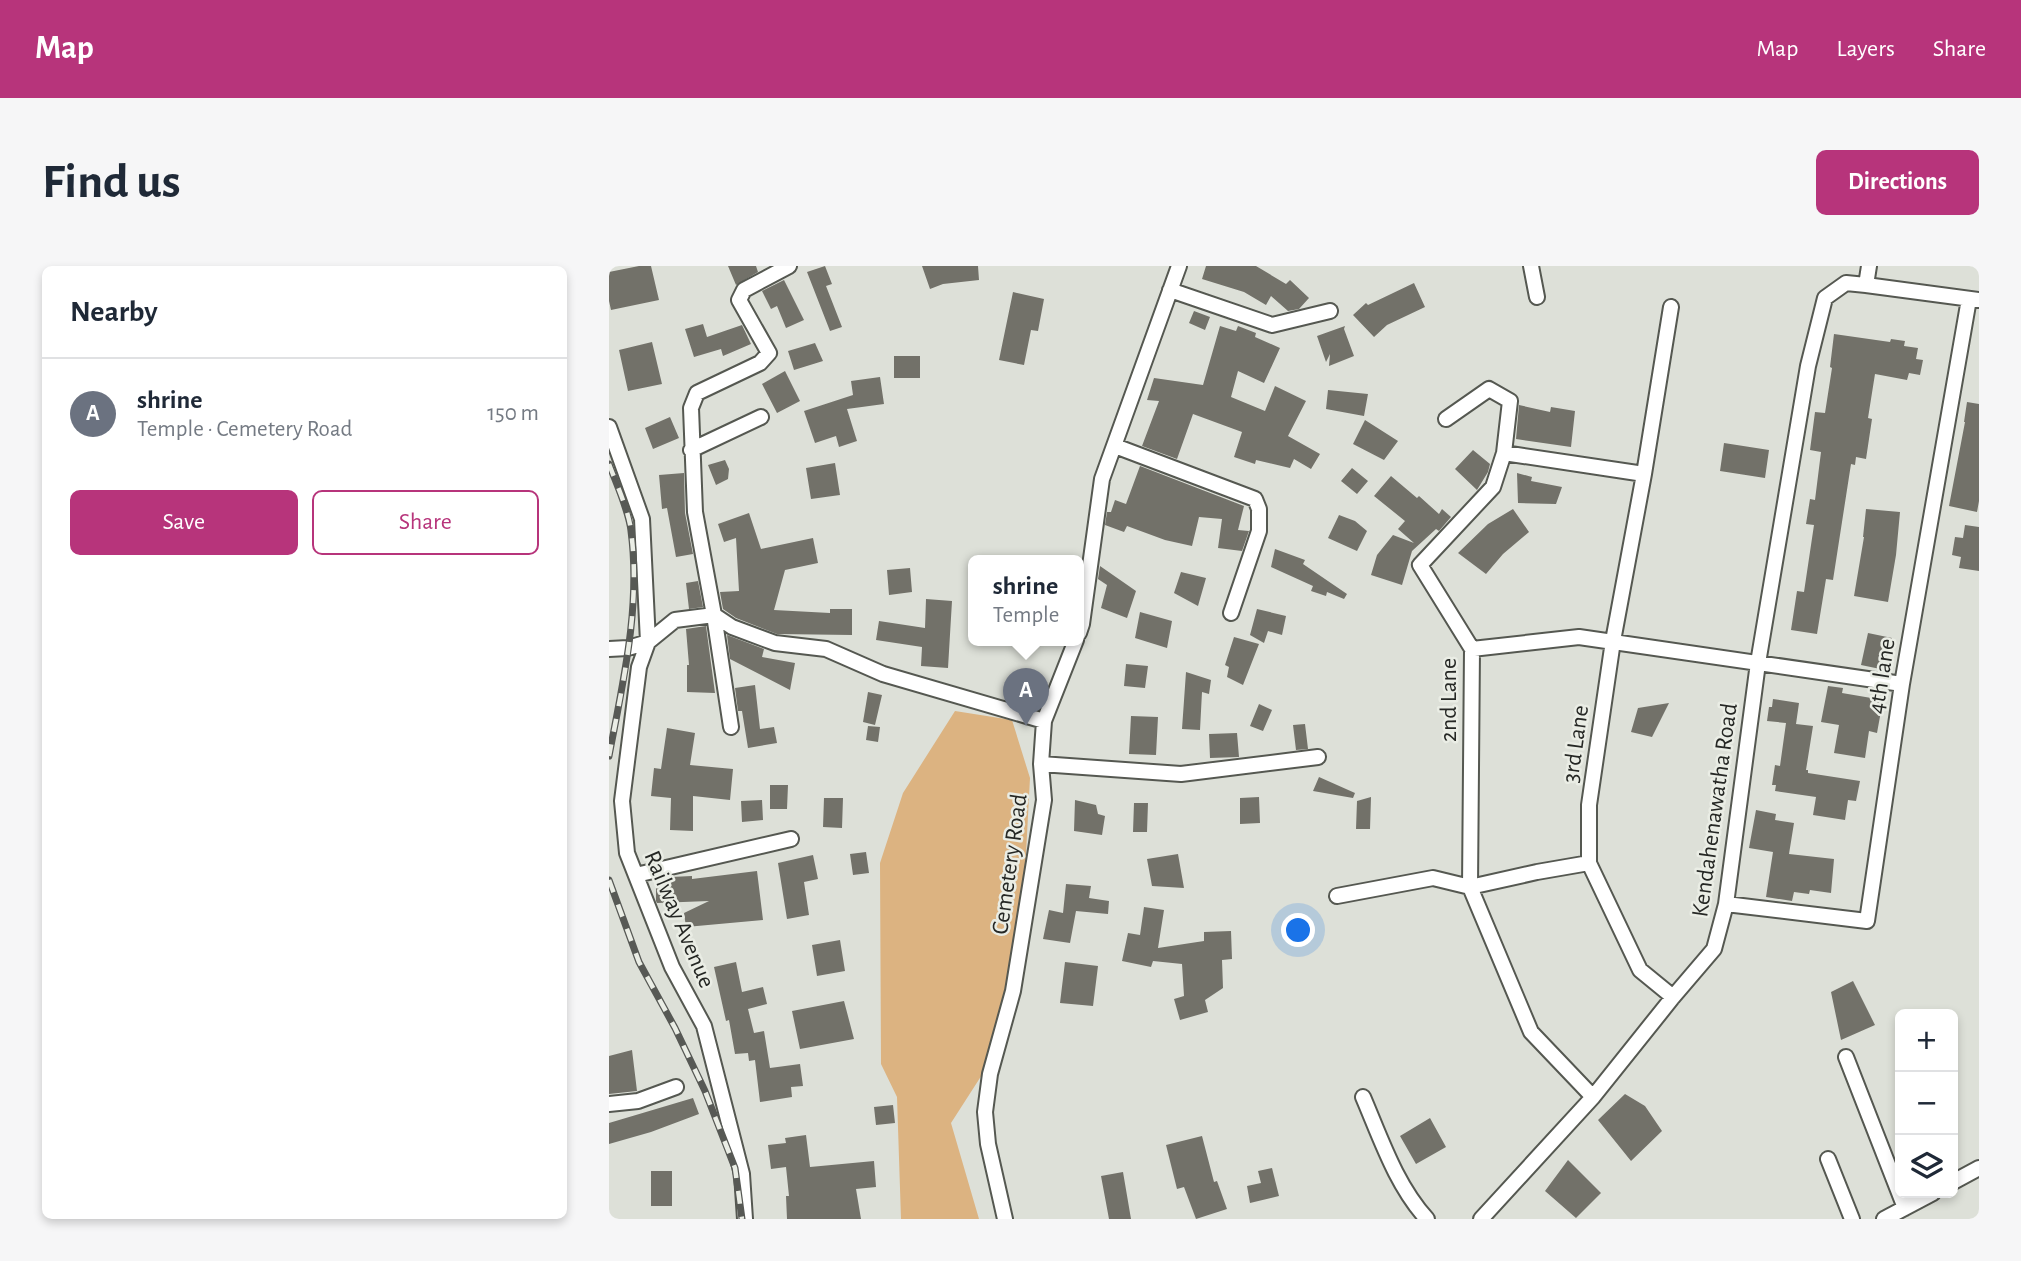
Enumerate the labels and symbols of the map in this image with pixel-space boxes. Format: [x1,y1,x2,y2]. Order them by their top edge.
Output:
street label: 4th lane [1864,637,1900,716]
street label: 2nd Lane [1437,658,1461,742]
pin: A [1003,668,1049,726]
street label: Kendahenawatha Road [1688,701,1742,919]
street label: 3rd Lane [1559,704,1593,785]
street label: Cemetery Road [988,792,1032,936]
street label: Railway Avenue [639,847,719,991]
your location [1281,913,1315,947]

